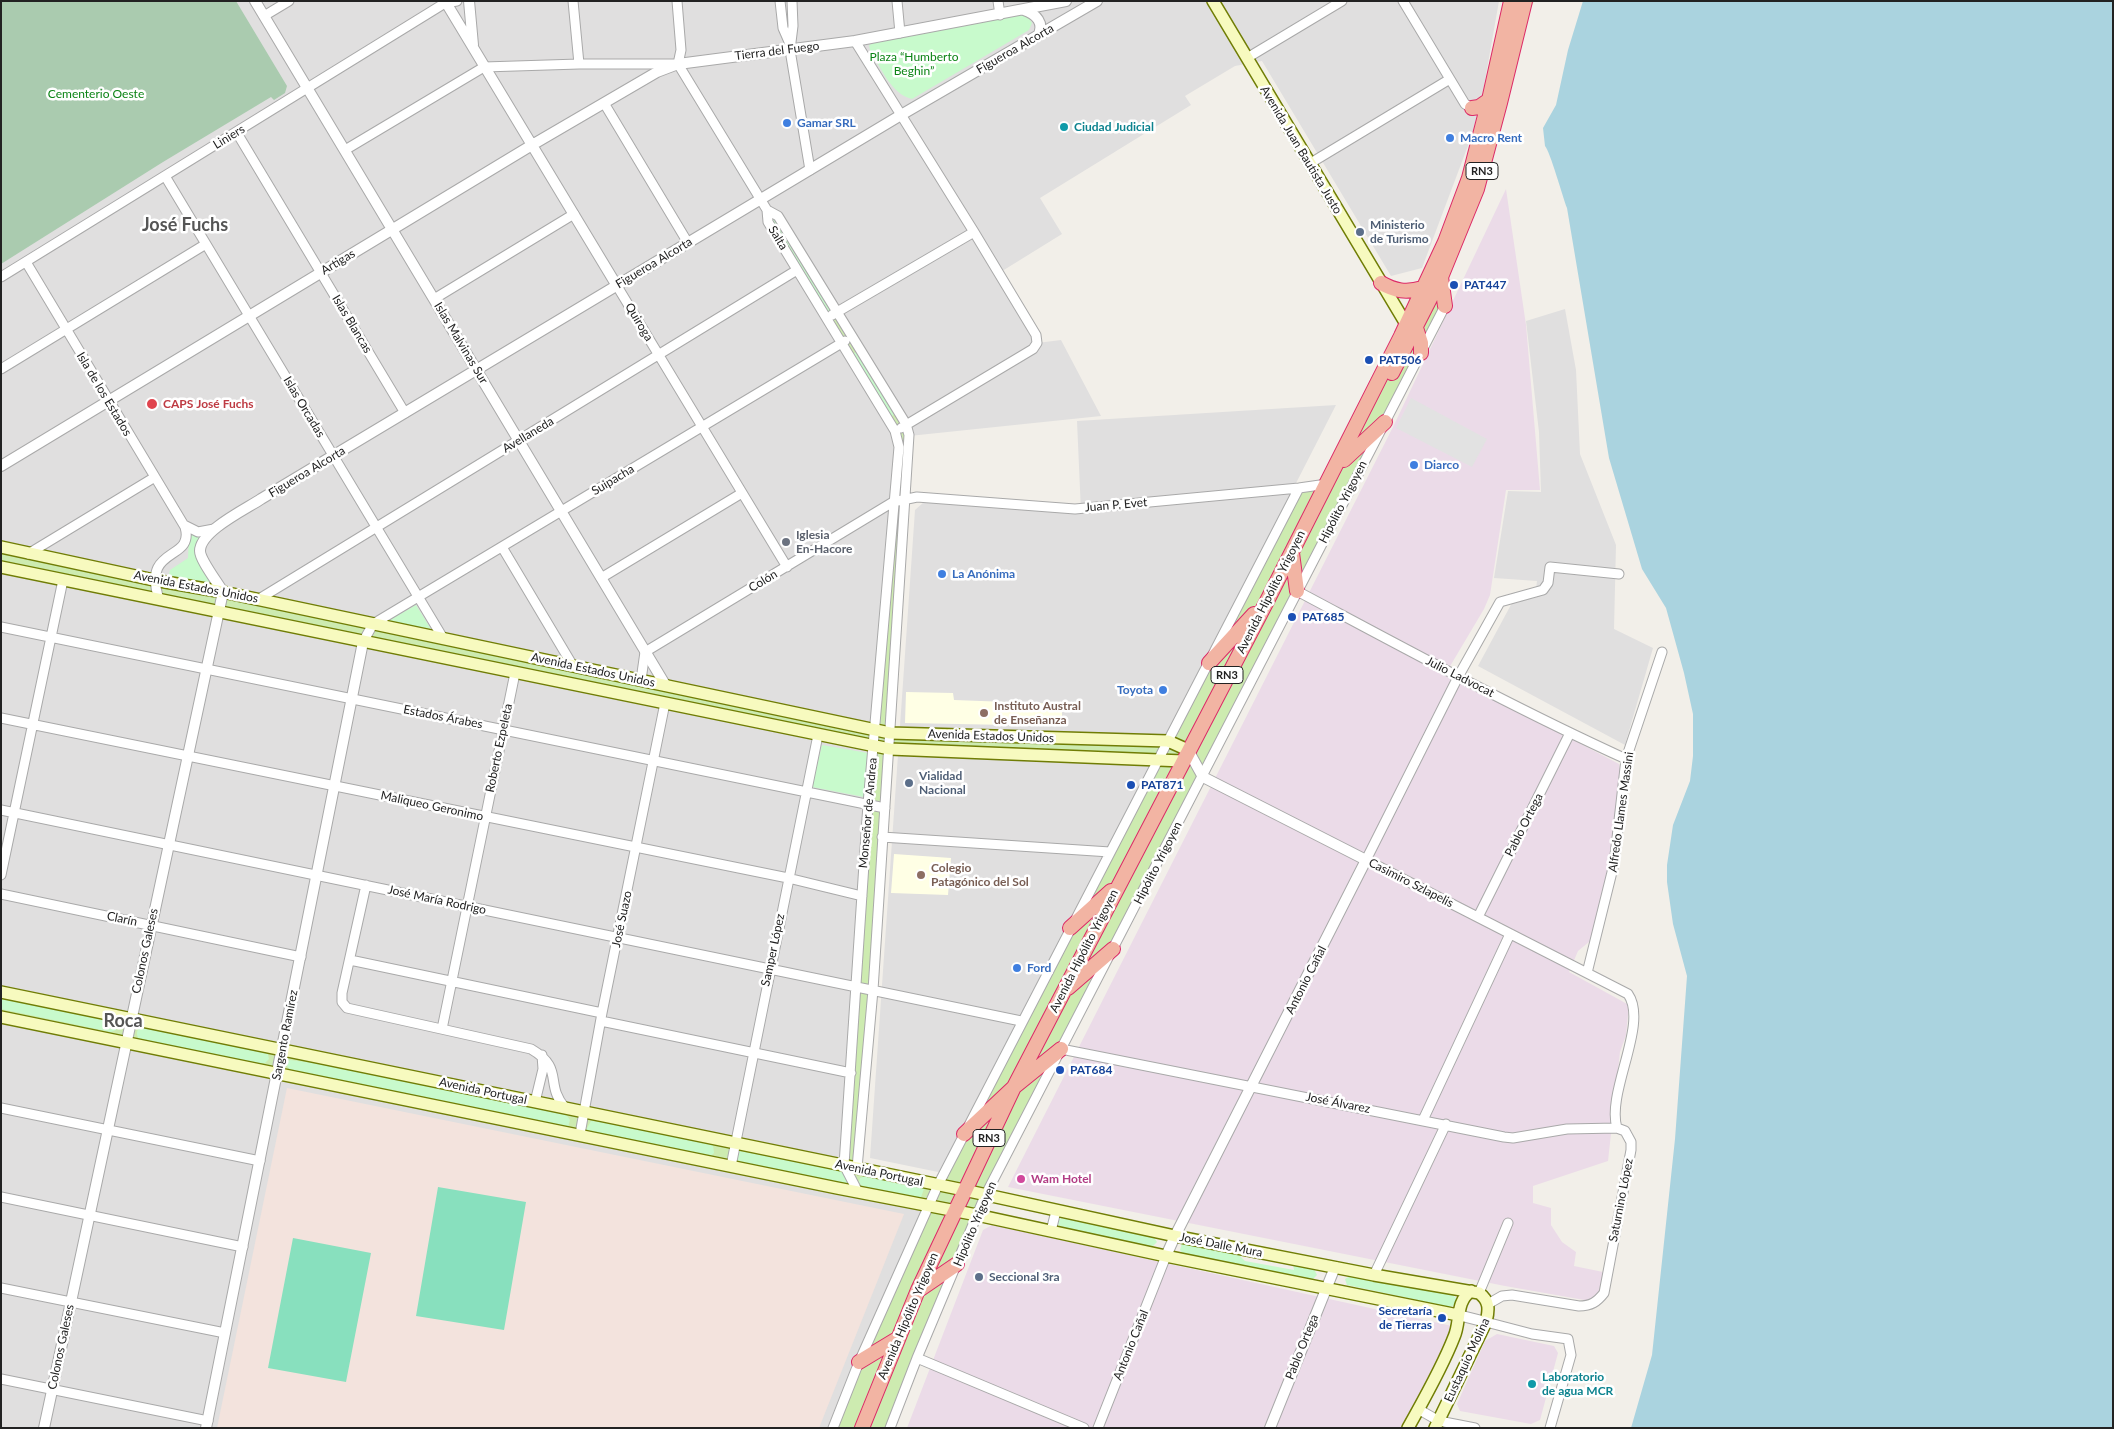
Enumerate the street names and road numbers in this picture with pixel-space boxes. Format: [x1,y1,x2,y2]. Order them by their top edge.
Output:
street label: Figueroa Alcorta [974,21,1056,77]
street label: Tierra del Fuego [734,39,820,63]
street label: Avenida Juan Bautista Justo [1257,83,1345,217]
street label: Liniers [211,122,247,152]
road number: RN3 [1466,162,1498,180]
street label: Salta [765,223,791,253]
street label: Figueroa Alcorta [613,234,695,292]
street label: Artigas [318,246,358,278]
street label: Islas Blancas [329,292,375,356]
street label: Islas Malvinas Sur [431,300,491,386]
street label: Quiroga [622,300,656,344]
street label: Isla de los Estados [73,349,135,439]
street label: Islas Orcadas [280,374,328,440]
street label: Avellaneda [500,414,556,456]
street label: Figueroa Alcorta [266,443,348,501]
street label: Hipólito Yrigoyen [1316,458,1370,546]
street label: Suipacha [589,462,637,498]
street label: Juan P. Evet [1084,495,1148,515]
street label: Avenida Hipólito Yrigoyen [1234,528,1308,656]
street label: Colón [746,567,780,595]
street label: Avenida Estados Unidos [133,568,259,606]
street label: Avenida Estados Unidos [530,650,656,690]
street label: Julio Ladvocat [1423,654,1497,700]
road number: RN3 [1211,666,1243,684]
street label: Estados Árabes [402,702,484,732]
street label: Roberto Ezpeleta [483,702,515,794]
street label: Avenida Estados Unidos [928,727,1054,745]
street label: Alfredo Llames Massini [1605,751,1637,873]
street label: Monseñor de Andrea [856,757,880,869]
street label: Maliqueo Geronimo [379,788,485,824]
street label: Pablo Ortega [1502,791,1546,859]
street label: Hipólito Yrigoyen [1131,819,1185,907]
street label: Casimiro Szlapelis [1366,855,1456,911]
street label: José María Rodrigo [386,883,488,917]
street label: Avenida Hipólito Yrigoyen [1047,887,1121,1015]
street label: José Suazo [609,889,635,949]
street label: Colonos Galeses [129,907,161,995]
street label: Clarín [105,909,139,929]
street label: Samper López [758,912,788,988]
street label: Antonio Cañal [1283,943,1329,1017]
street label: Sargento Ramírez [269,989,301,1081]
street label: Avenida Portugal [438,1075,528,1107]
street label: José Álvarez [1305,1090,1371,1116]
road number: RN3 [973,1130,1005,1146]
street label: Avenida Portugal [834,1157,924,1189]
street label: Saturnino López [1606,1157,1636,1243]
street label: Hipólito Yrigoyen [951,1179,999,1269]
street label: José Dalle Mura [1178,1230,1264,1260]
street label: Avenida Hipólito Yrigoyen [875,1250,941,1382]
street label: Colonos Galeses [45,1303,77,1391]
street label: Antonio Cañal [1110,1308,1152,1382]
street label: Pablo Ortega [1282,1312,1322,1382]
street label: Eustaquio Molina [1441,1316,1493,1404]

